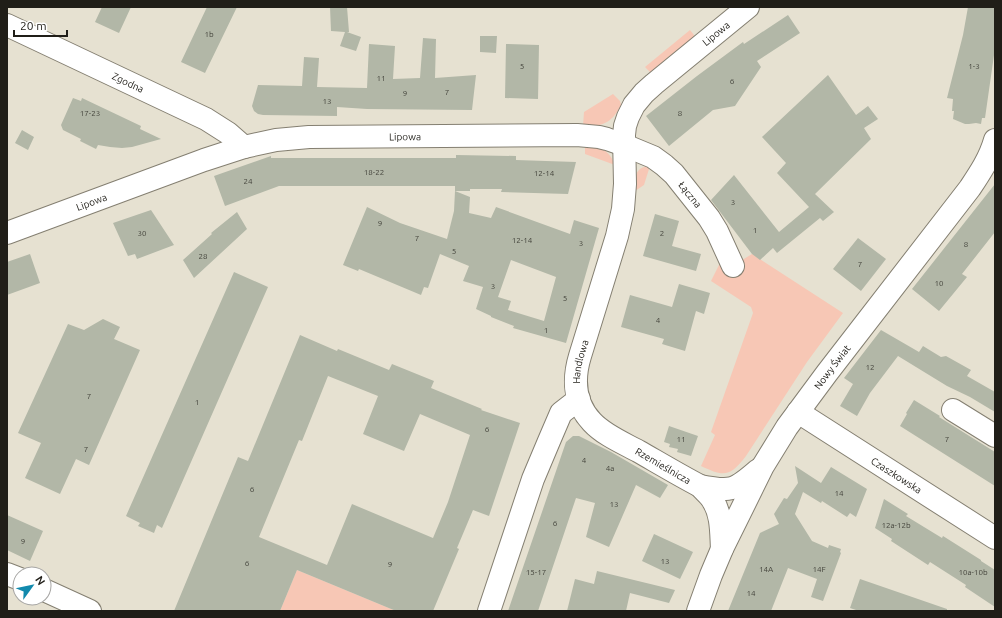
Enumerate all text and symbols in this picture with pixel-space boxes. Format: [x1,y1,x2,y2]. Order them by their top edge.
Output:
scale bar [14,12,67,38]
text: 20 m [20,19,47,32]
street label: Lipowa [700,19,732,48]
house number: 1b [204,30,214,39]
house number: 5 [520,62,524,71]
house number: 1-3 [968,62,980,71]
street label: Zgodna [110,70,146,94]
house number: 11 [376,74,386,83]
house number: 6 [730,77,735,86]
house number: 7 [445,88,449,97]
house number: 9 [403,89,407,98]
house number: 13 [322,97,332,106]
house number: 17-23 [80,109,100,118]
house number: 8 [678,109,683,118]
street label: Lipowa [389,131,421,142]
house number: 18-22 [364,168,384,177]
house number: 12-14 [534,169,555,178]
house number: 24 [243,177,253,186]
street label: Łączna [676,179,704,210]
street label: Lipowa [74,191,108,212]
house number: 3 [731,198,735,207]
house number: 9 [378,219,382,228]
house number: 1 [753,226,757,235]
house number: 30 [137,229,147,238]
house number: 2 [660,229,664,238]
house number: 7 [415,234,419,243]
house number: 12-14 [512,236,533,245]
house number: 3 [579,239,583,248]
house number: 8 [964,240,969,249]
house number: 5 [452,247,456,256]
house number: 28 [198,252,208,261]
house number: 7 [858,260,862,269]
house number: 10 [934,279,944,288]
house number: 3 [491,282,495,291]
house number: 5 [563,294,567,303]
house number: 4 [656,316,661,325]
house number: 1 [544,326,548,335]
street label: Handlowa [570,338,590,384]
street label: Nowy Świat [812,343,852,391]
house number: 12 [865,363,875,372]
house number: 7 [87,392,91,401]
house number: 1 [195,398,199,407]
house number: 6 [485,425,490,434]
house number: 11 [676,435,686,444]
house number: 7 [945,435,949,444]
house number: 7 [84,445,88,454]
street label: Rzemieślnicza [633,446,693,486]
street label: Czaszkowska [869,455,924,495]
house number: 4 [582,456,587,465]
house number: 4a [606,464,614,473]
house number: 6 [250,485,255,494]
house number: 14 [834,489,844,498]
house number: 13 [609,500,619,509]
house number: 6 [553,519,558,528]
house number: 12a-12b [881,521,911,530]
house number: 9 [21,537,25,546]
house number: 13 [660,557,670,566]
house number: 6 [245,559,250,568]
house number: 9 [388,560,392,569]
house number: 14A [759,565,774,574]
house number: 14F [812,565,826,574]
north arrow [12,566,52,606]
house number: 15-17 [526,568,546,577]
house number: 10a-10b [958,568,988,577]
text: N [33,574,48,587]
house number: 14 [746,589,756,598]

